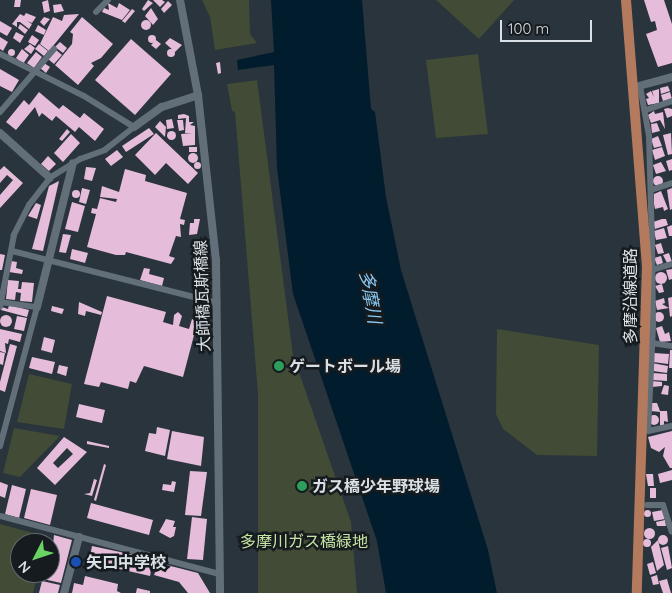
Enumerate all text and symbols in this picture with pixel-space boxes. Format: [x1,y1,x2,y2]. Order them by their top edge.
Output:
scale bar [502,10,594,42]
text: 100 m [508,19,549,38]
street label: 大師橋瓦斯橋線 [190,240,214,352]
street label: 多摩沿線道路 [620,248,640,344]
water label: 多摩川 [355,269,385,325]
place label: ゲートボール場 [289,356,401,376]
marker: ゲートボール場 [273,360,285,372]
place label: ガス橋少年野球場 [312,476,440,496]
marker: ガス橋少年野球場 [296,480,308,492]
park label: 多摩川ガス橋緑地 [240,531,368,551]
north arrow [10,533,60,583]
place label: 矢口中学校 [86,552,166,572]
marker: 矢口中学校 [70,556,82,568]
text: N [14,557,35,577]

